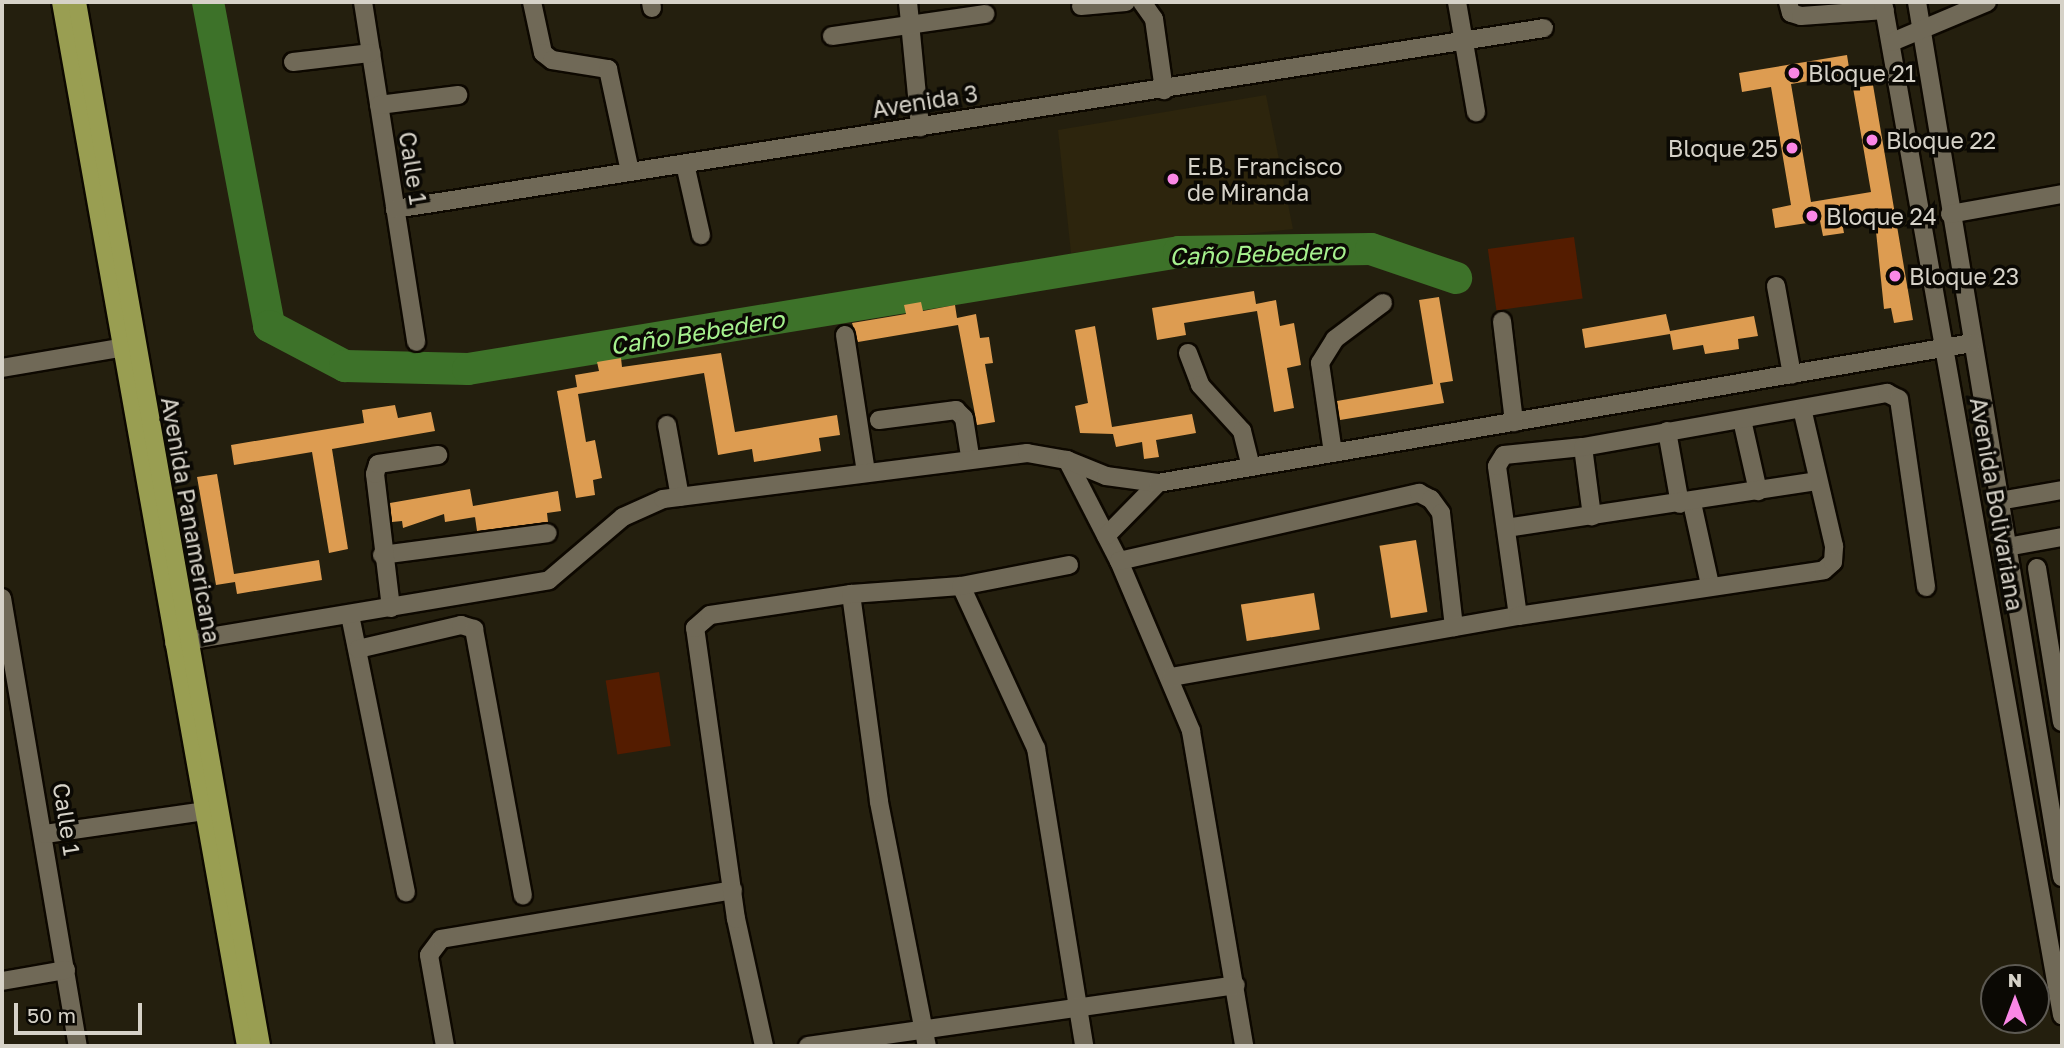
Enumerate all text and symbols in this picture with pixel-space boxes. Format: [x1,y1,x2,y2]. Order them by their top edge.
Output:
place label: Bloque 21 [1808,59,1916,87]
marker: Bloque 21 [1786,65,1802,81]
street label: Avenida 3 [870,79,980,123]
place label: Bloque 22 [1886,126,1996,154]
street label: Calle 1 [394,130,432,206]
marker: Bloque 22 [1864,132,1880,148]
place label: Bloque 25 [1668,134,1778,162]
marker: Bloque 25 [1784,140,1800,156]
place label: E.B. Francisco de Miranda [1187,152,1343,206]
marker: E.B. Francisco de Miranda [1165,171,1181,187]
place label: Bloque 24 [1826,202,1937,230]
marker: Bloque 24 [1804,208,1820,224]
water label: Caño Bebedero [1169,236,1345,270]
place label: Bloque 23 [1909,262,2019,290]
marker: Bloque 23 [1887,268,1903,284]
water label: Caño Bebedero [608,304,786,360]
street label: Avenida Panamericana [156,395,226,645]
street label: Avenida Bolivariana [1965,395,2029,613]
street label: Calle 1 [48,781,86,857]
north arrow [1980,964,2050,1034]
text: N [2008,968,2022,991]
scale bar [18,988,145,1032]
text: 50 m [27,1002,76,1028]

